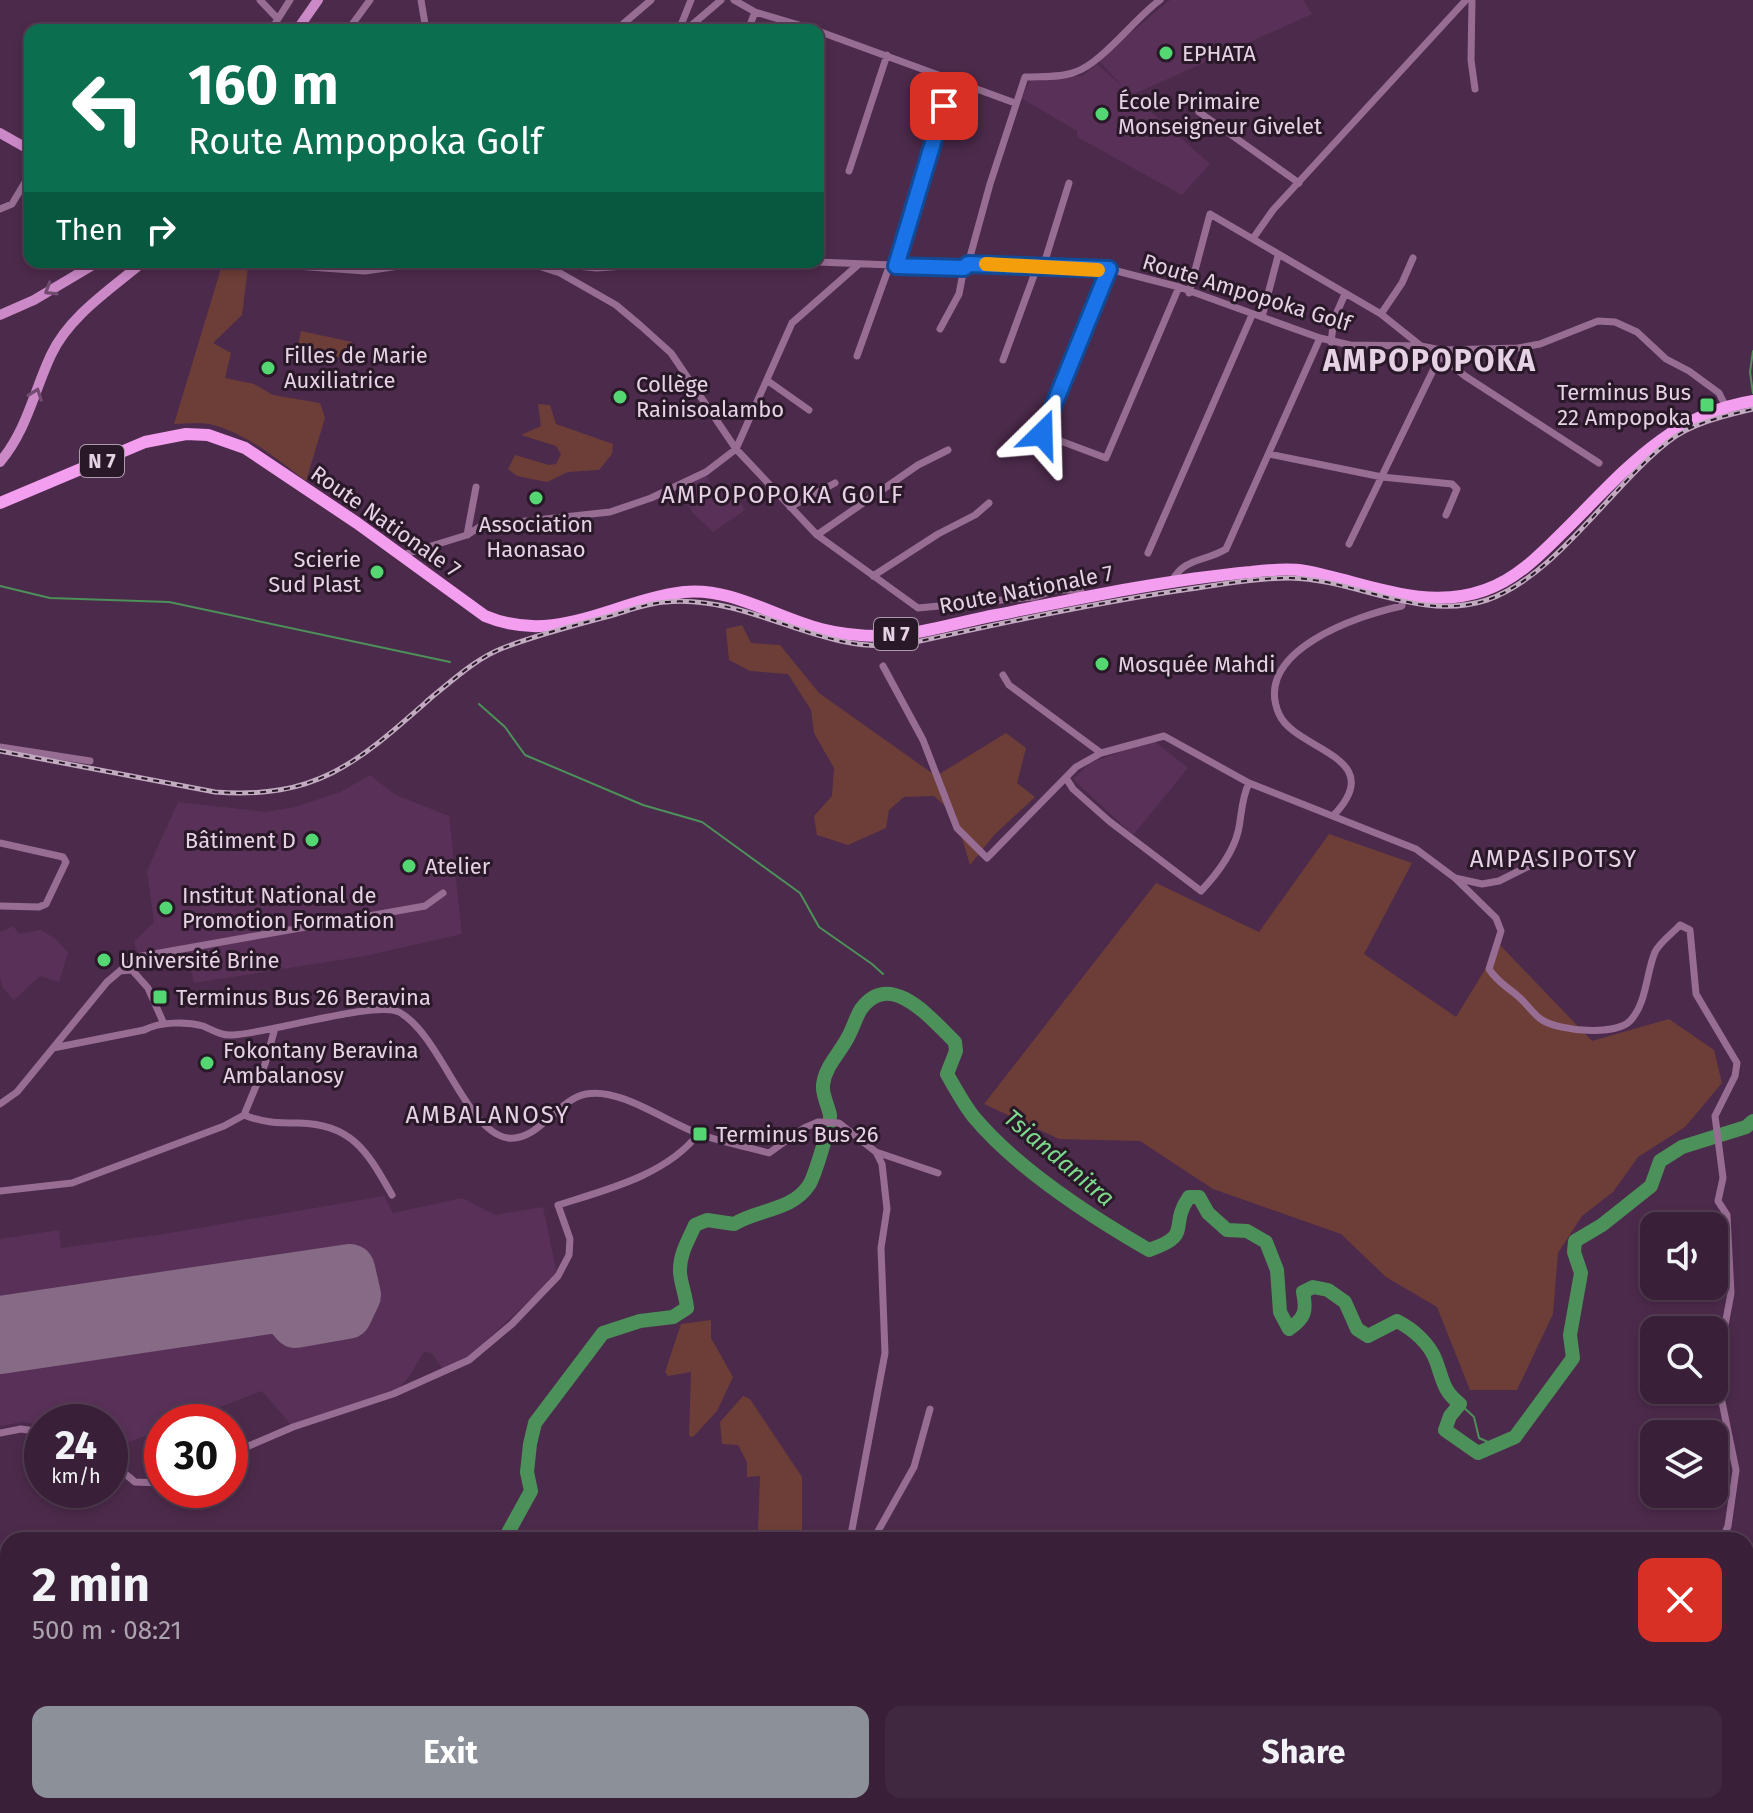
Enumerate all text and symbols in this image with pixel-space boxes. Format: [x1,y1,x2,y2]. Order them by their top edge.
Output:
place label: EPHATA [1182,40,1256,67]
marker: EPHATA [1157,44,1175,62]
text: 160 m [188,52,339,119]
icon: left [56,56,160,160]
pin [910,72,978,140]
icon: arrive [922,84,966,128]
place label: École Primaire Monseigneur Givelet [1118,88,1322,140]
marker: École Primaire Monseigneur Givelet [1093,105,1111,123]
text: Route Ampopoka Golf [188,120,543,164]
icon: right [139,208,183,252]
text: Then [56,212,123,248]
street label: Route Ampopoka Golf [1139,248,1356,338]
one-way arrow [44,281,59,296]
place label: Filles de Marie Auxiliatrice [284,342,428,394]
district label: AMPOPOPOKA [1322,343,1537,379]
marker: Filles de Marie Auxiliatrice [259,359,277,377]
place label: Collège Rainisoalambo [636,371,784,423]
place label: Terminus Bus 22 Ampopoka [1557,379,1691,431]
one-way arrow [27,387,43,401]
marker: Collège Rainisoalambo [611,388,629,406]
position arrow [1000,392,1084,476]
marker: Terminus Bus 22 Ampopoka [1698,396,1716,414]
road number: N 7 [80,445,124,477]
street label: Route Nationale 7 [306,460,466,583]
district label: AMPOPOPOKA GOLF [661,481,905,509]
marker: Association Haonasao [527,489,545,507]
place label: Association Haonasao [479,511,593,563]
place label: Scierie Sud Plast [268,546,361,598]
street label: Route Nationale 7 [937,559,1116,620]
marker: Scierie Sud Plast [368,563,386,581]
road number: N 7 [874,618,918,650]
place label: Mosquée Mahdi [1118,651,1275,678]
marker: Mosquée Mahdi [1093,655,1111,673]
place label: Bâtiment D [185,827,296,854]
marker: Bâtiment D [303,831,321,849]
district label: AMPASIPOTSY [1470,845,1638,873]
place label: Atelier [425,853,491,880]
marker: Atelier [400,857,418,875]
place label: Institut National de Promotion Formation [182,882,395,934]
marker: Institut National de Promotion Formation [157,899,175,917]
place label: Université Brine [120,947,279,974]
marker: Université Brine [95,951,113,969]
place label: Terminus Bus 26 Beravina [176,984,431,1011]
marker: Terminus Bus 26 Beravina [151,988,169,1006]
place label: Fokontany Beravina Ambalanosy [223,1037,418,1089]
marker: Fokontany Beravina Ambalanosy [198,1054,216,1072]
district label: AMBALANOSY [405,1101,571,1129]
water label: Tsiandanitra [998,1104,1120,1212]
place label: Terminus Bus 26 [716,1121,878,1148]
marker: Terminus Bus 26 [691,1125,709,1143]
map controls [1640,1212,1728,1508]
button: sound [1640,1212,1728,1300]
button: search [1640,1316,1728,1404]
speed limit sign: 30 [144,1404,248,1508]
button: layers [1640,1420,1728,1508]
text: 24 [55,1422,97,1470]
text: km/h [51,1464,101,1488]
text: 2 min [32,1556,150,1614]
button: close [1638,1558,1722,1642]
text: 500 m · 08:21 [32,1615,182,1646]
button: Exit [32,1706,869,1798]
button: Share [885,1706,1722,1798]

